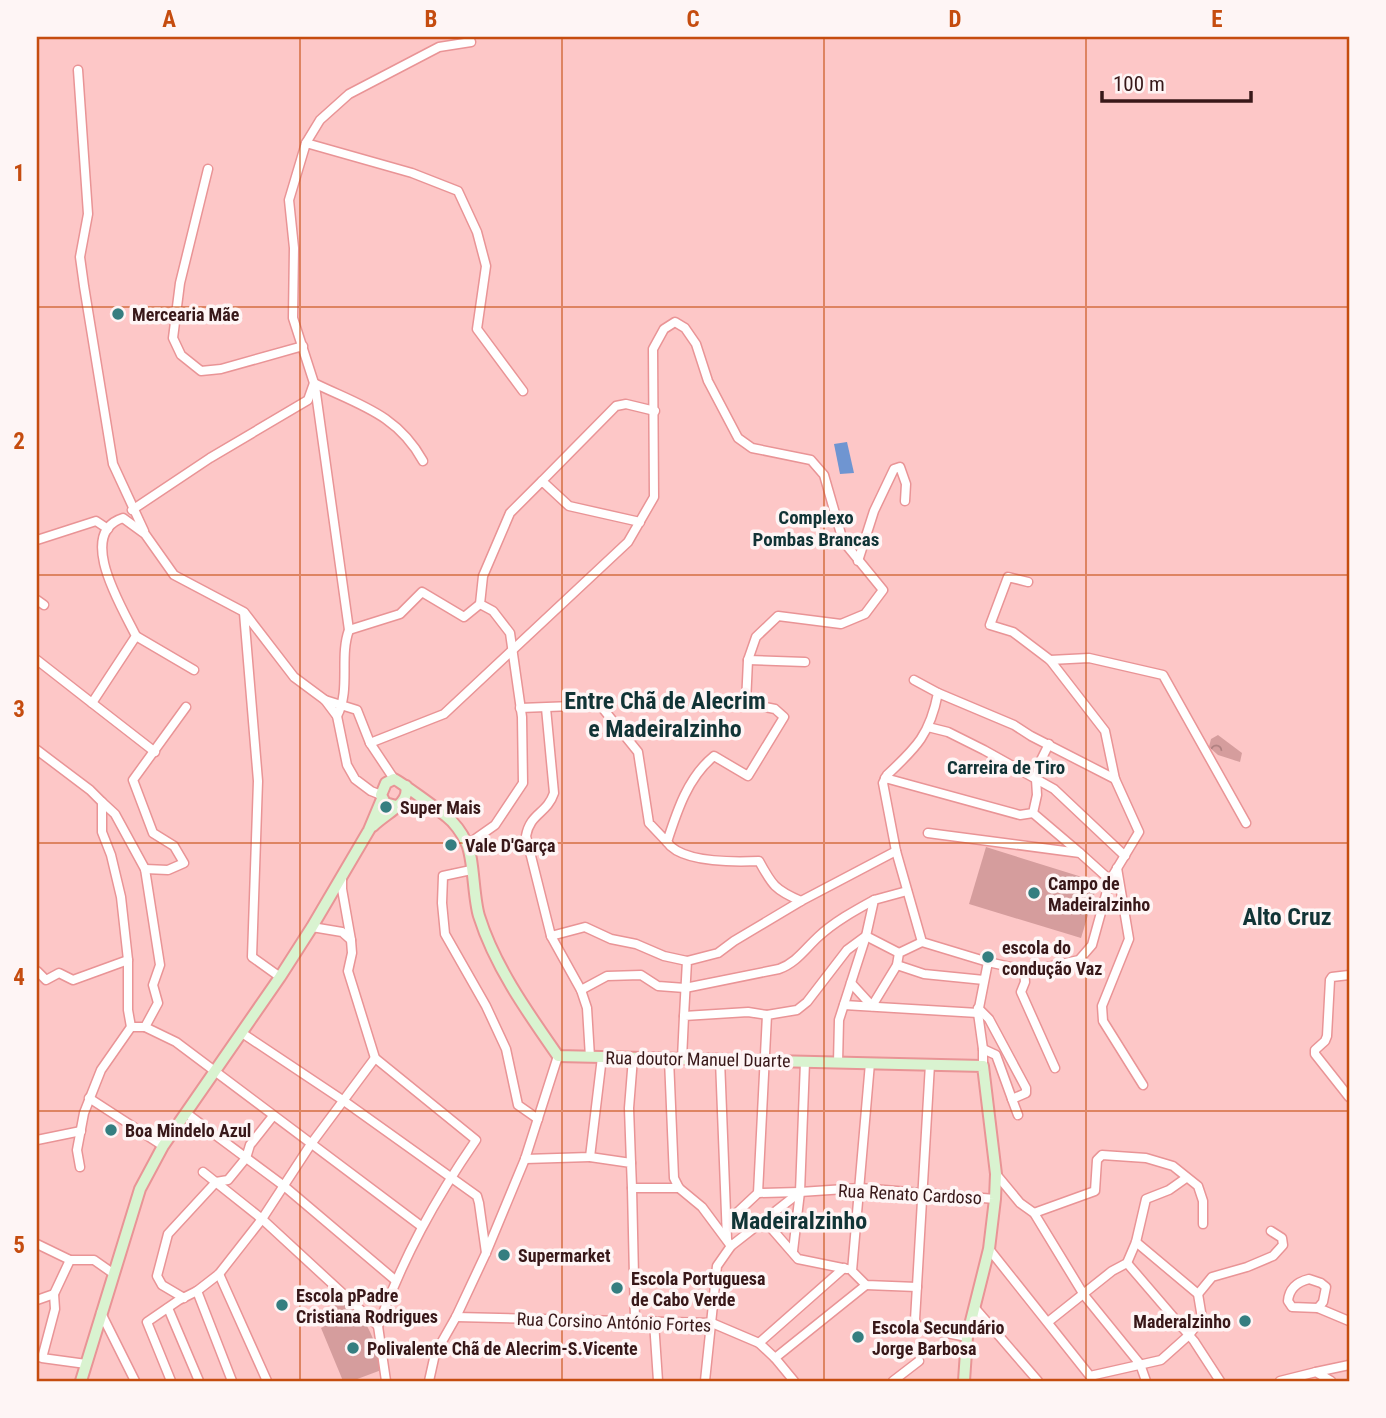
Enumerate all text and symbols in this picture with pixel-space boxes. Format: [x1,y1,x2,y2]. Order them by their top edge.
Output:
text: A [162,6,176,33]
text: B [425,6,437,33]
text: C [686,6,700,33]
text: D [949,6,962,33]
text: E [1211,6,1223,33]
scale bar [1102,60,1251,104]
text: 100 m [1113,72,1165,96]
text: 1 [13,160,25,187]
place label: Mercearia Mãe [132,304,240,325]
marker: Mercearia Mãe [110,306,126,322]
text: 2 [13,428,25,455]
district label: Complexo Pombas Brancas [753,506,879,551]
district label: Entre Chã de Alecrim e Madeiralzinho [564,687,766,743]
text: 3 [13,696,25,723]
district label: Carreira de Tiro [947,756,1065,779]
place label: Super Mais [400,797,481,818]
marker: Super Mais [378,799,394,815]
place label: Vale D'Garça [465,835,555,856]
marker: Vale D'Garça [443,837,459,853]
place label: Campo de Madeiralzinho [1048,873,1150,915]
marker: Campo de Madeiralzinho [1026,885,1042,901]
district label: Alto Cruz [1242,903,1332,931]
place label: escola do condução Vaz [1002,937,1102,979]
marker: escola do condução Vaz [980,949,996,965]
text: 4 [13,964,25,991]
street label: Rua doutor Manuel Duarte [605,1047,791,1071]
place label: Boa Mindelo Azul [125,1120,251,1141]
marker: Boa Mindelo Azul [103,1122,119,1138]
street label: Rua Renato Cardoso [838,1180,982,1208]
district label: Madeiralzinho [731,1207,867,1235]
text: 5 [13,1232,25,1259]
place label: Supermarket [518,1245,611,1266]
marker: Supermarket [496,1247,512,1263]
place label: Escola Portuguesa de Cabo Verde [631,1268,765,1310]
marker: Escola Portuguesa de Cabo Verde [609,1280,625,1296]
place label: Escola pPadre Cristiana Rodrigues [296,1285,438,1327]
marker: Escola pPadre Cristiana Rodrigues [274,1297,290,1313]
street label: Rua Corsino António Fortes [516,1308,712,1336]
place label: Maderalzinho [1133,1311,1231,1332]
marker: Maderalzinho [1237,1313,1253,1329]
place label: Escola Secundário Jorge Barbosa [872,1317,1005,1359]
marker: Escola Secundário Jorge Barbosa [850,1329,866,1345]
place label: Polivalente Chã de Alecrim-S.Vicente [367,1338,638,1359]
marker: Polivalente Chã de Alecrim-S.Vicente [345,1340,361,1356]

